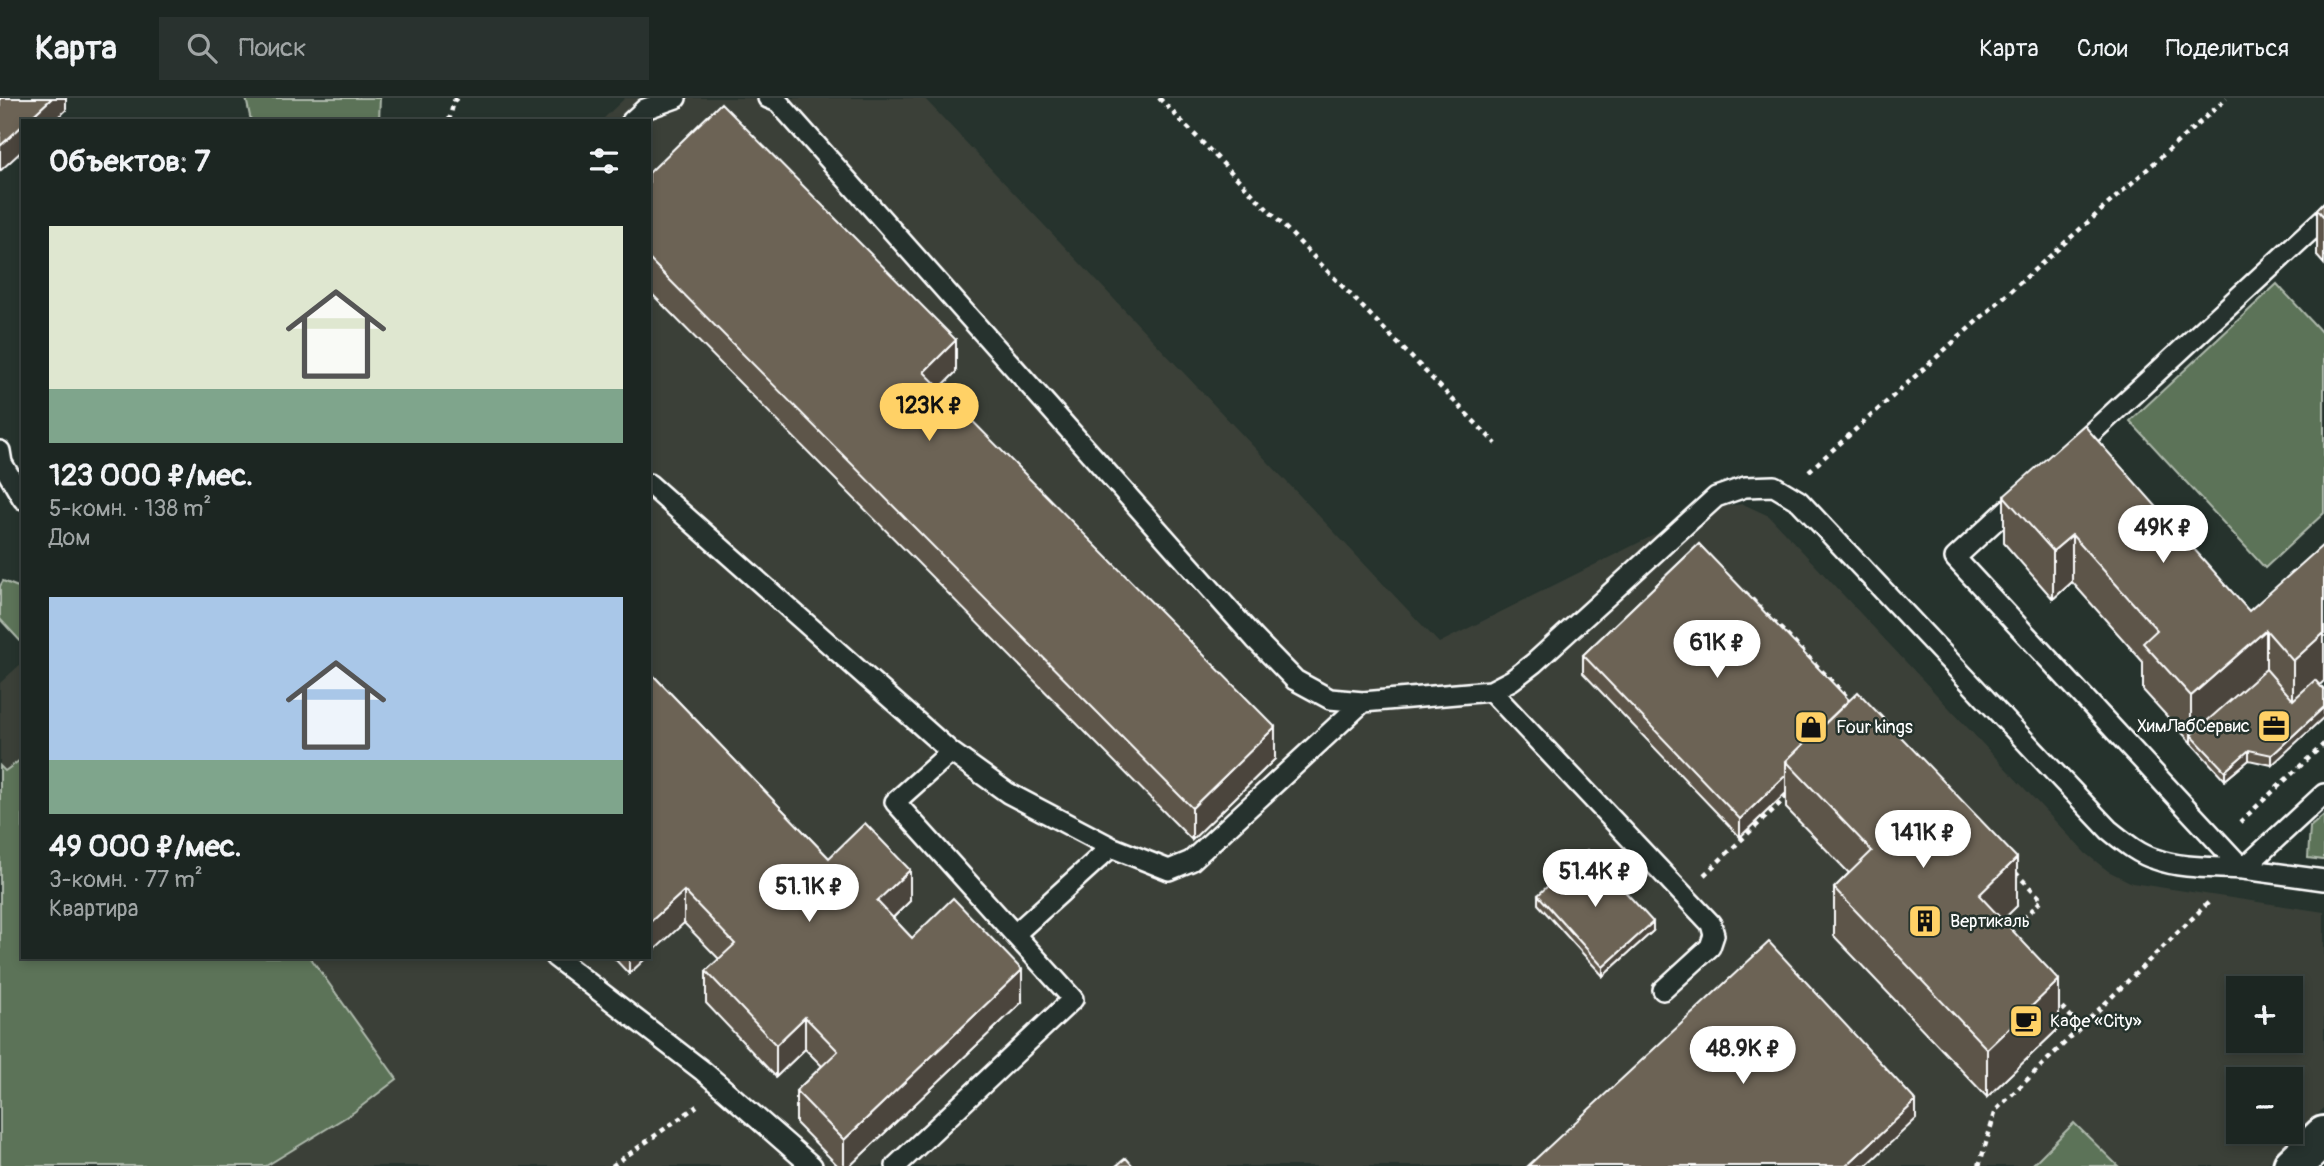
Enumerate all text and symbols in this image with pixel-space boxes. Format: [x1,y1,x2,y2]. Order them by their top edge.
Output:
search box [159,17,649,80]
text: Карта [35,28,117,69]
icon: search [183,29,221,67]
text: Поиск [239,32,307,64]
text: Карта [1979,34,2039,63]
text: Слои [2077,34,2128,63]
text: Поделиться [2166,34,2289,63]
icon: filters [585,142,623,180]
text: Объектов: 7 [49,143,210,180]
icon: home [273,271,399,397]
pin: 123K ₽ [872,384,986,443]
text: 123K ₽ [896,391,962,420]
text: 123 000 ₽/мес. [49,457,253,494]
text: 5-комн. · 138 m² [49,494,211,523]
pin: 49K ₽ [2114,505,2212,565]
text: 49K ₽ [2134,513,2192,542]
text: Дом [49,523,90,552]
pin: 61K ₽ [1668,620,1766,680]
text: 61K ₽ [1689,628,1745,657]
icon: home [273,642,399,768]
office icon: ХимЛабСервис [2255,707,2293,745]
shop icon: Four kings [1792,708,1830,746]
place label: ХимЛабСервис [2137,715,2250,738]
place label: Four kings [1836,716,1913,739]
pin: 141K ₽ [1866,810,1980,870]
text: 141K ₽ [1891,818,1955,847]
text: 49 000 ₽/мес. [49,828,241,865]
pin: 51.4K ₽ [1530,850,1660,909]
text: 51.4K ₽ [1559,857,1631,886]
pin: 51.1K ₽ [744,864,874,924]
text: 3-комн. · 77 m² [49,865,203,894]
text: 51.1K ₽ [775,872,843,901]
text: Квартира [49,894,138,923]
building icon: Вертикаль [1906,902,1944,940]
place label: Вертикаль [1950,910,2030,933]
map controls [2226,976,2303,1144]
button: + [2226,976,2303,1053]
cafe icon: Кафе «City» [2007,1002,2045,1040]
place label: Кафе «City» [2050,1010,2142,1033]
pin: 48.9K ₽ [1678,1026,1808,1086]
text: 48.9K ₽ [1706,1034,1780,1063]
button: − [2226,1067,2303,1144]

